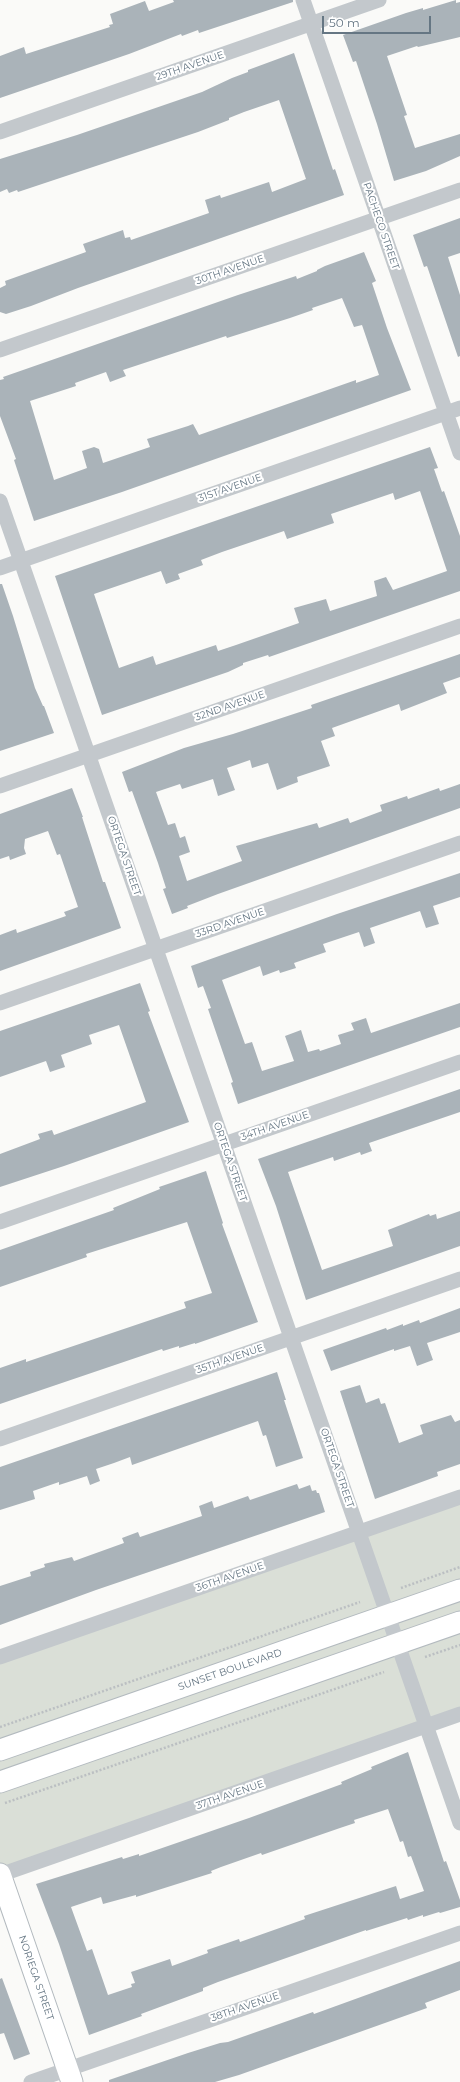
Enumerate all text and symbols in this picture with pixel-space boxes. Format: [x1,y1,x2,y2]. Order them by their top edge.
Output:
scale bar [324,8,433,34]
text: 50 m [329,15,360,30]
street label: 29TH AVENUE [154,49,226,83]
street label: PACHECO STREET [360,181,402,271]
street label: 30TH AVENUE [194,253,266,287]
street label: 31ST AVENUE [197,471,263,505]
street label: 32ND AVENUE [193,688,267,724]
street label: ORTEGA STREET [105,815,143,897]
street label: 33RD AVENUE [194,906,266,940]
street label: 34TH AVENUE [239,1109,311,1143]
street label: ORTEGA STREET [211,1121,249,1203]
street label: 35TH AVENUE [195,1342,265,1376]
street label: ORTEGA STREET [318,1427,356,1509]
street label: 36TH AVENUE [194,1560,266,1594]
street label: SUNSET BOULEVARD [177,1647,283,1693]
street label: 37TH AVENUE [194,1778,266,1812]
street label: NORIEGA STREET [16,1934,56,2022]
street label: 38TH AVENUE [209,1990,281,2024]

